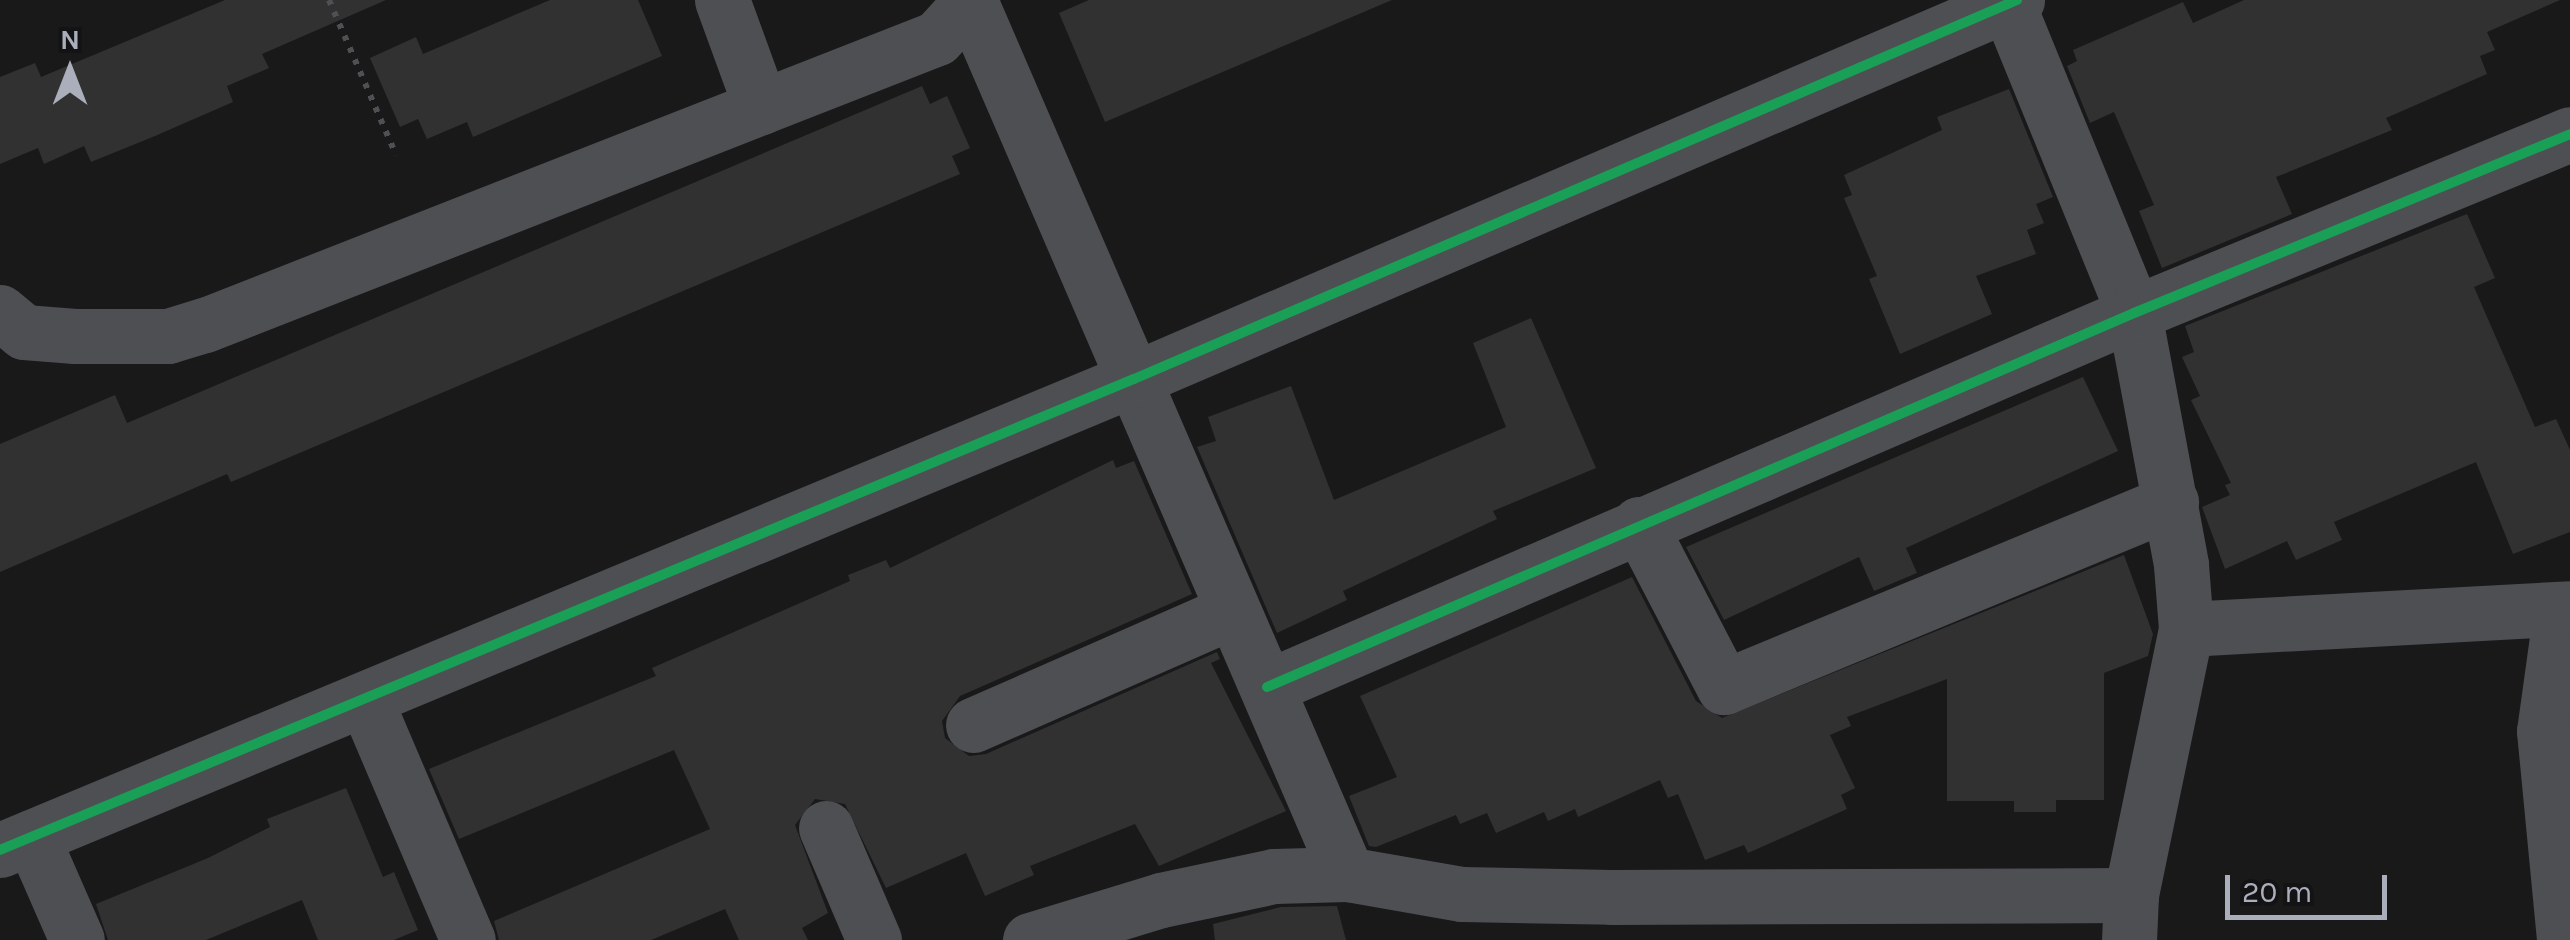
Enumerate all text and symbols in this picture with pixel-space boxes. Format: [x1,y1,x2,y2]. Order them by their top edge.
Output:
north arrow [20,20,120,120]
text: N [60,23,80,56]
scale bar [2230,855,2392,917]
text: 20 m [2242,874,2312,910]

